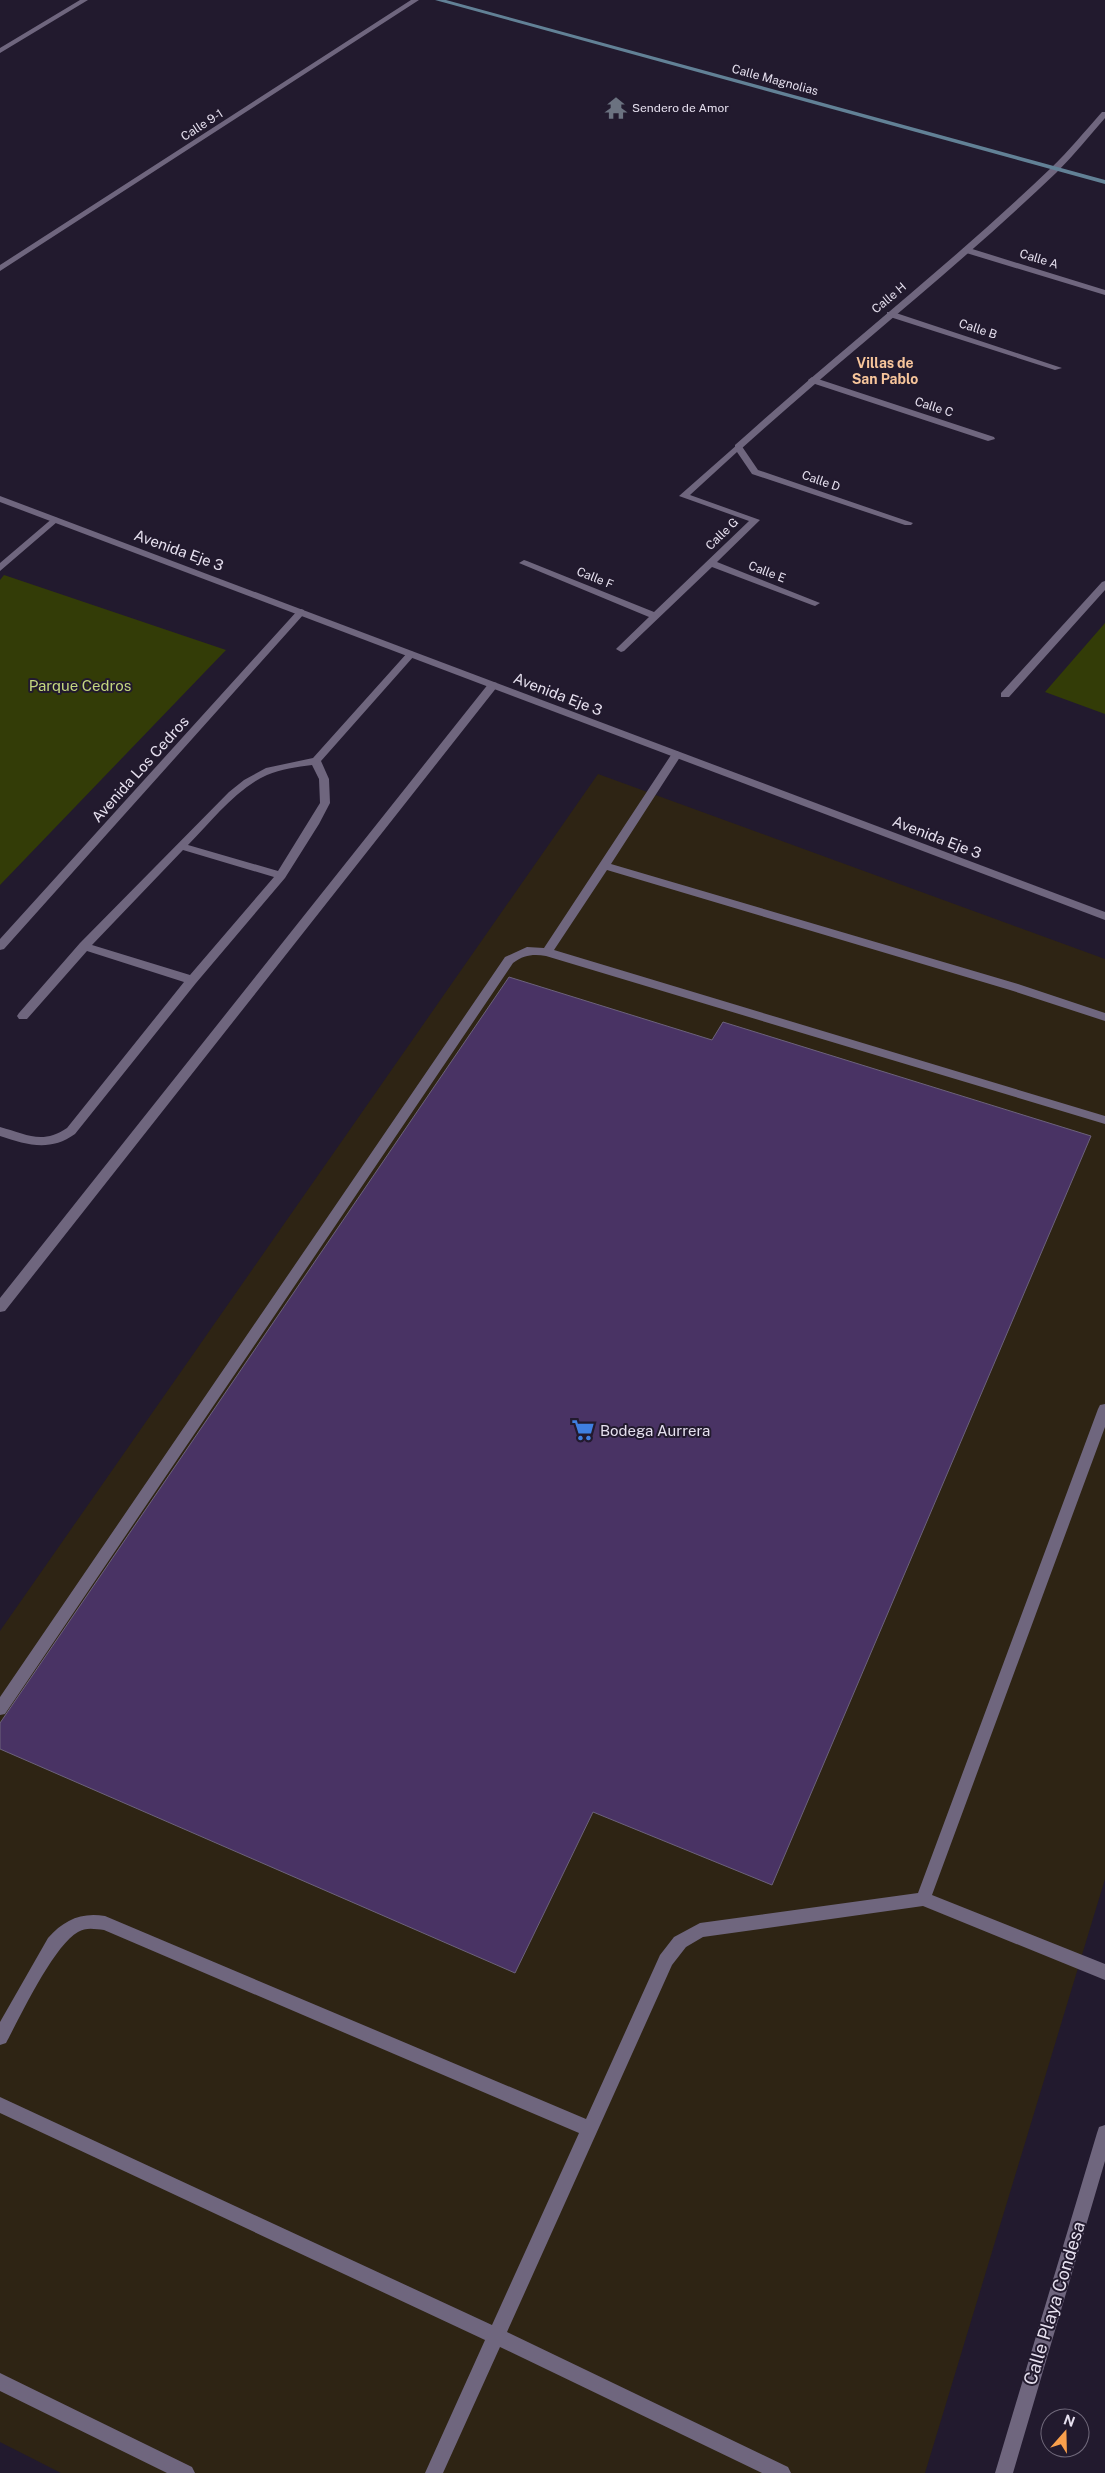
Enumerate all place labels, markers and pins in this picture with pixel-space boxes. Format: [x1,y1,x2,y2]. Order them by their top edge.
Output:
temple icon: Sendero de Amor [603,95,629,121]
place label: Sendero de Amor [632,101,729,115]
supermarket icon: Bodega Aurrera [570,1417,596,1443]
place label: Bodega Aurrera [600,1422,710,1439]

